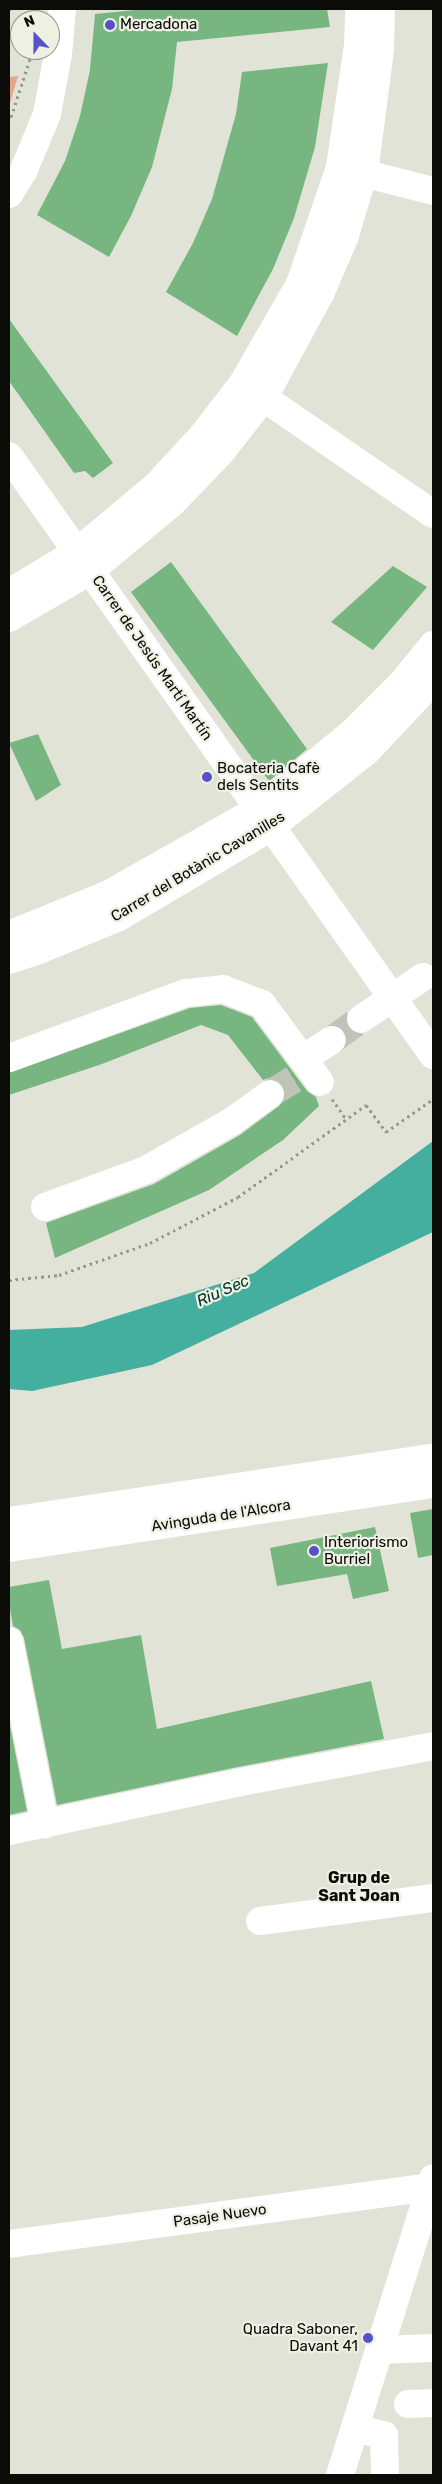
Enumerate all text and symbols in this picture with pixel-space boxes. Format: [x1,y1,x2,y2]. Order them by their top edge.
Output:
north arrow [10,10,60,60]
text: N [22,12,37,31]
place label: Mercadona [120,16,197,34]
marker: Mercadona [104,19,116,31]
street label: Carrer de Jesús Martí Martín [88,572,216,744]
place label: Bocateria Cafè dels Sentits [217,759,320,794]
marker: Bocateria Cafè dels Sentits [201,771,213,783]
street label: Carrer del Botànic Cavanilles [108,808,288,926]
water label: Riu Sec [194,1271,252,1311]
street label: Avinguda de l'Alcora [150,1496,292,1536]
place label: Interiorismo Burriel [324,1533,408,1568]
marker: Interiorismo Burriel [308,1545,320,1557]
district label: Grup de Sant Joan [318,1868,400,1906]
street label: Pasaje Nuevo [172,2201,268,2231]
place label: Quadra Saboner, Davant 41 [243,2320,358,2355]
marker: Quadra Saboner, Davant 41 [362,2332,374,2344]

